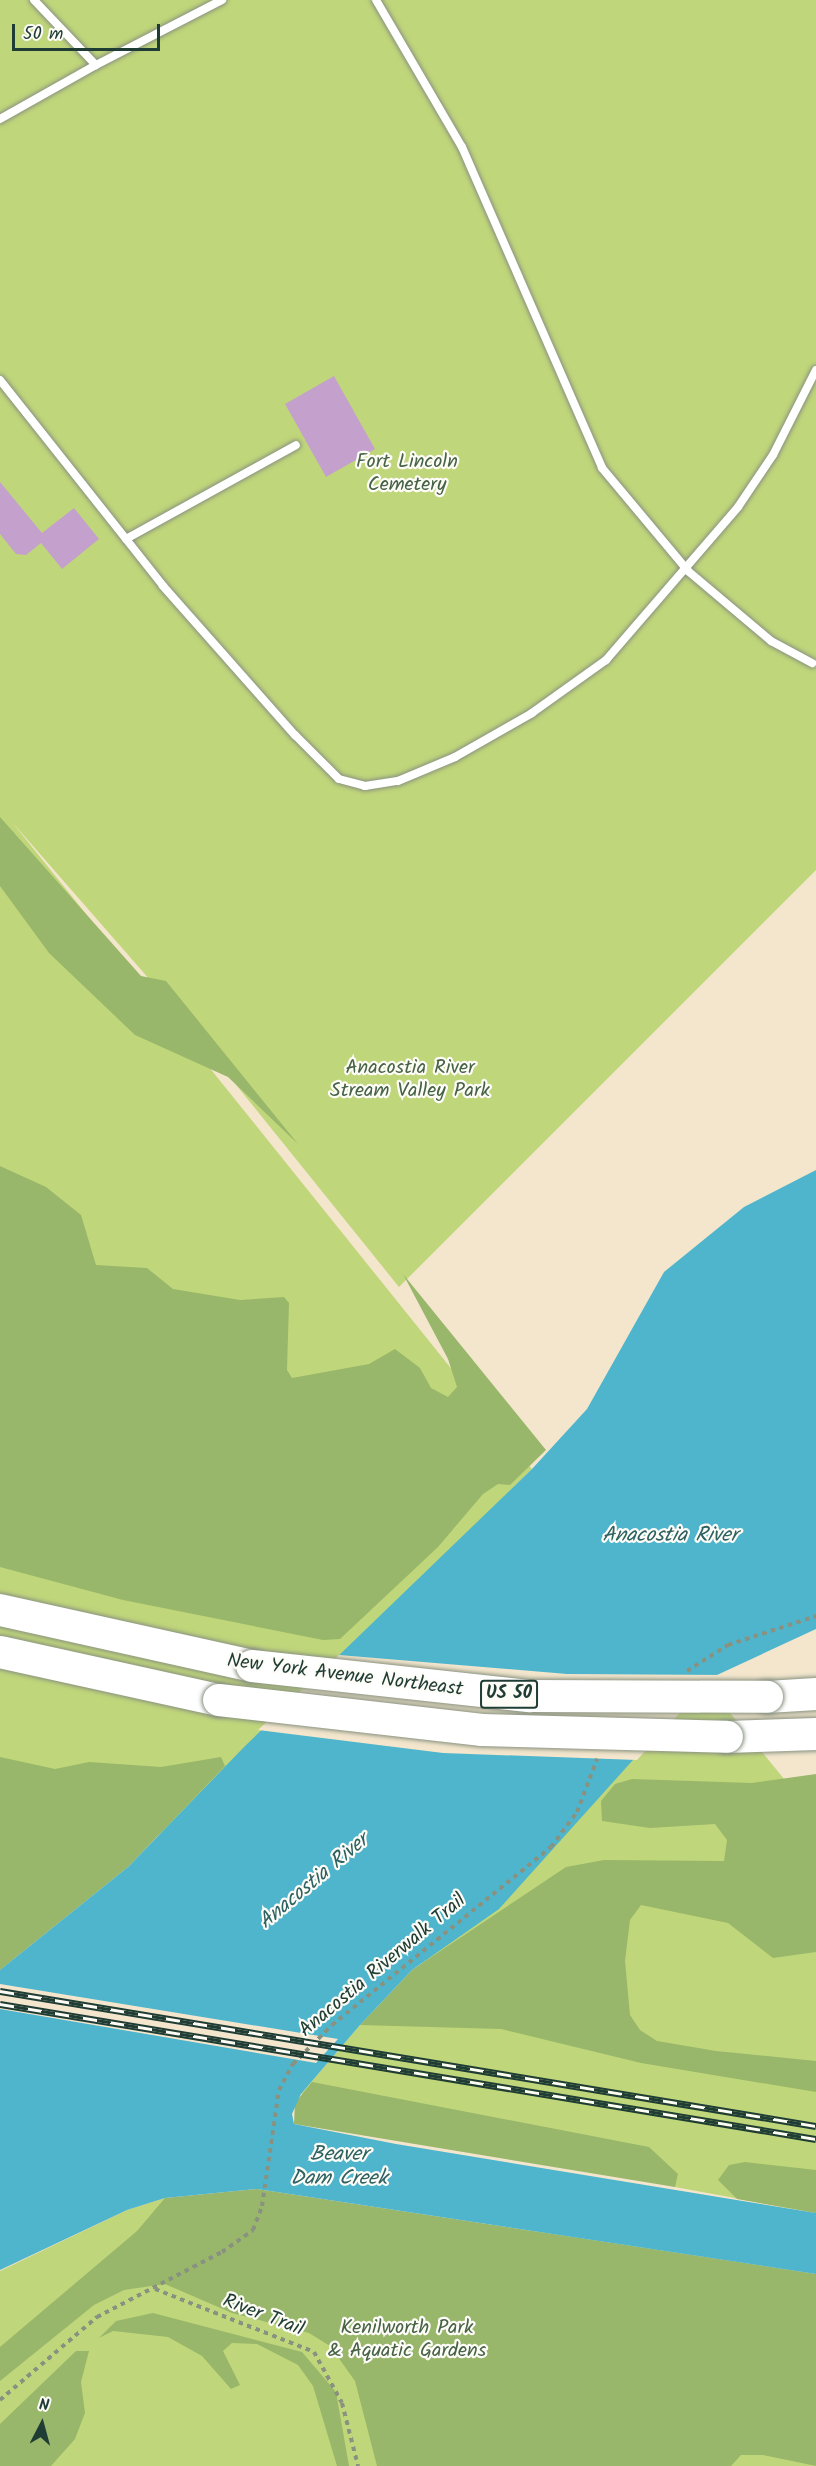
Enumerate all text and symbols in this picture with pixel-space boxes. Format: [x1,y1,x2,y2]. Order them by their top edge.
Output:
scale bar [15,12,164,50]
text: 50 m [23,20,63,49]
park label: Fort Lincoln Cemetery [356,450,458,497]
park label: Anacostia River Stream Valley Park [330,1057,490,1104]
water label: Anacostia River [602,1523,738,1549]
street label: New York Avenue Northeast [226,1650,464,1702]
road number: US 50 [479,1679,539,1709]
water label: Anacostia River [254,1829,374,1935]
street label: Anacostia Riverwalk Trail [295,1889,471,2043]
water label: Beaver Dam Creek [291,2142,387,2192]
street label: River Trail [219,2290,307,2342]
park label: Kenilworth Park & Aquatic Gardens [328,2316,486,2363]
text: N [38,2393,50,2419]
north arrow [12,2394,72,2454]

